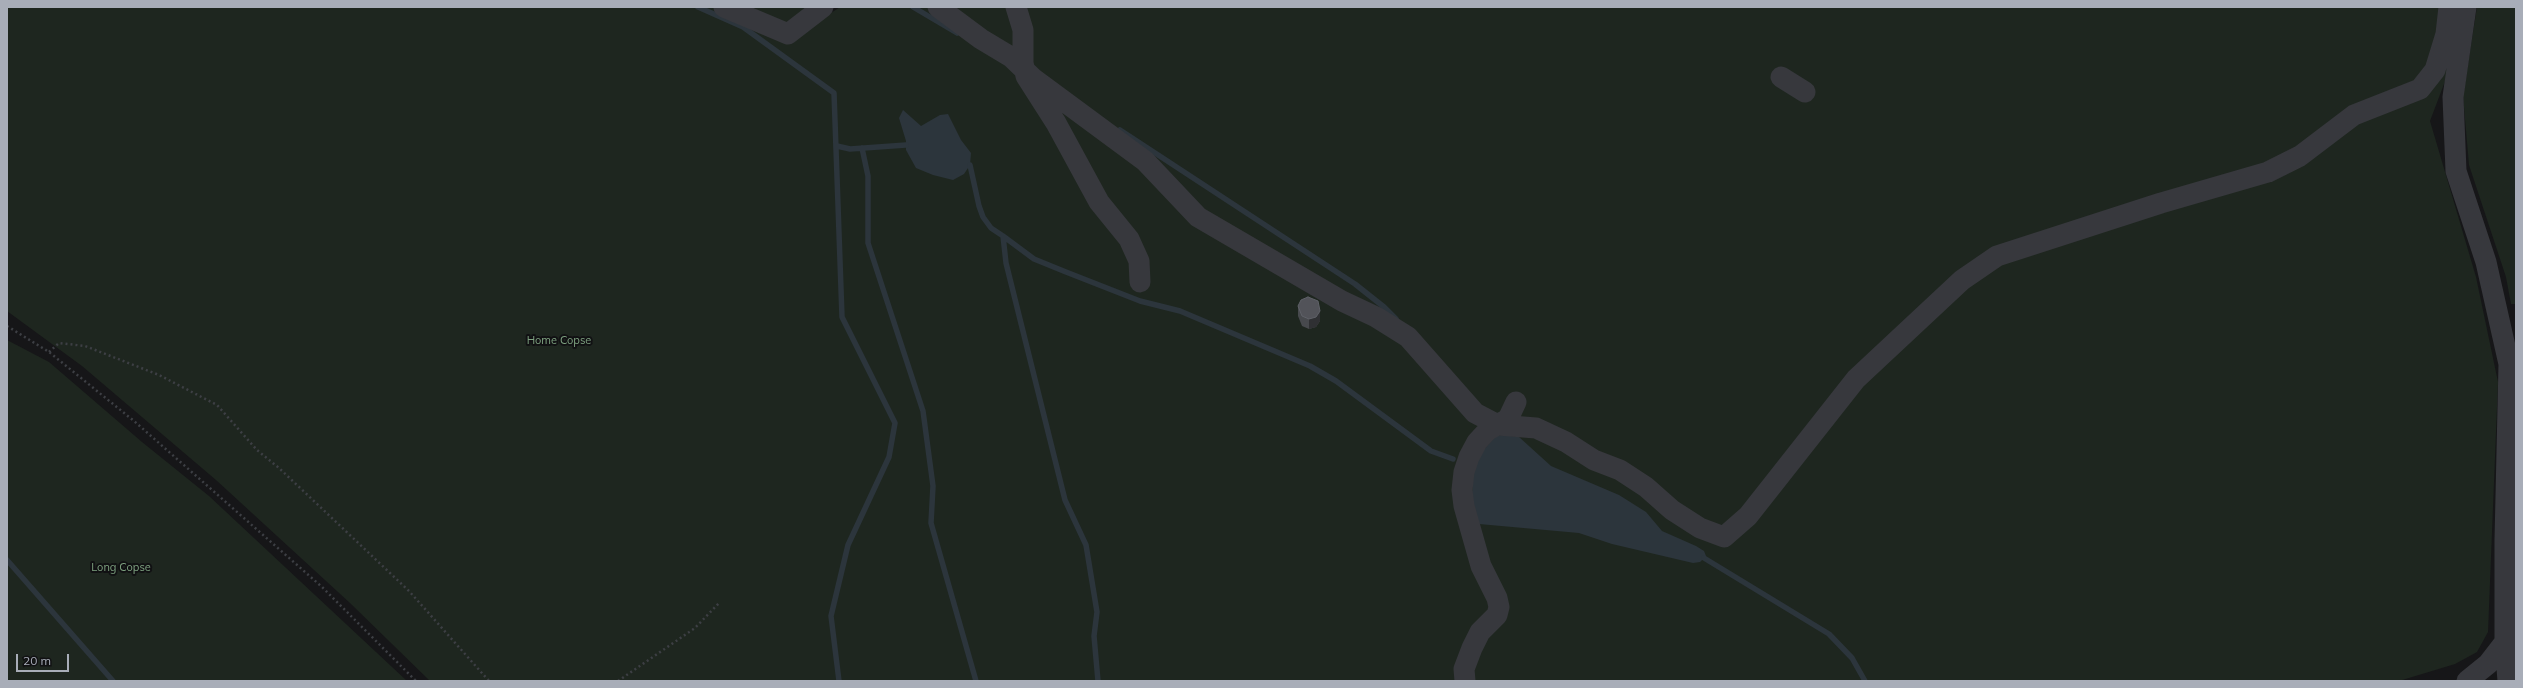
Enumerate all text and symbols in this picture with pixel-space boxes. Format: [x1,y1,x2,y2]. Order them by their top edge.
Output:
park label: Home Copse [527,334,591,348]
park label: Long Copse [91,561,151,575]
scale bar [18,646,71,672]
text: 20 m [23,653,51,668]

